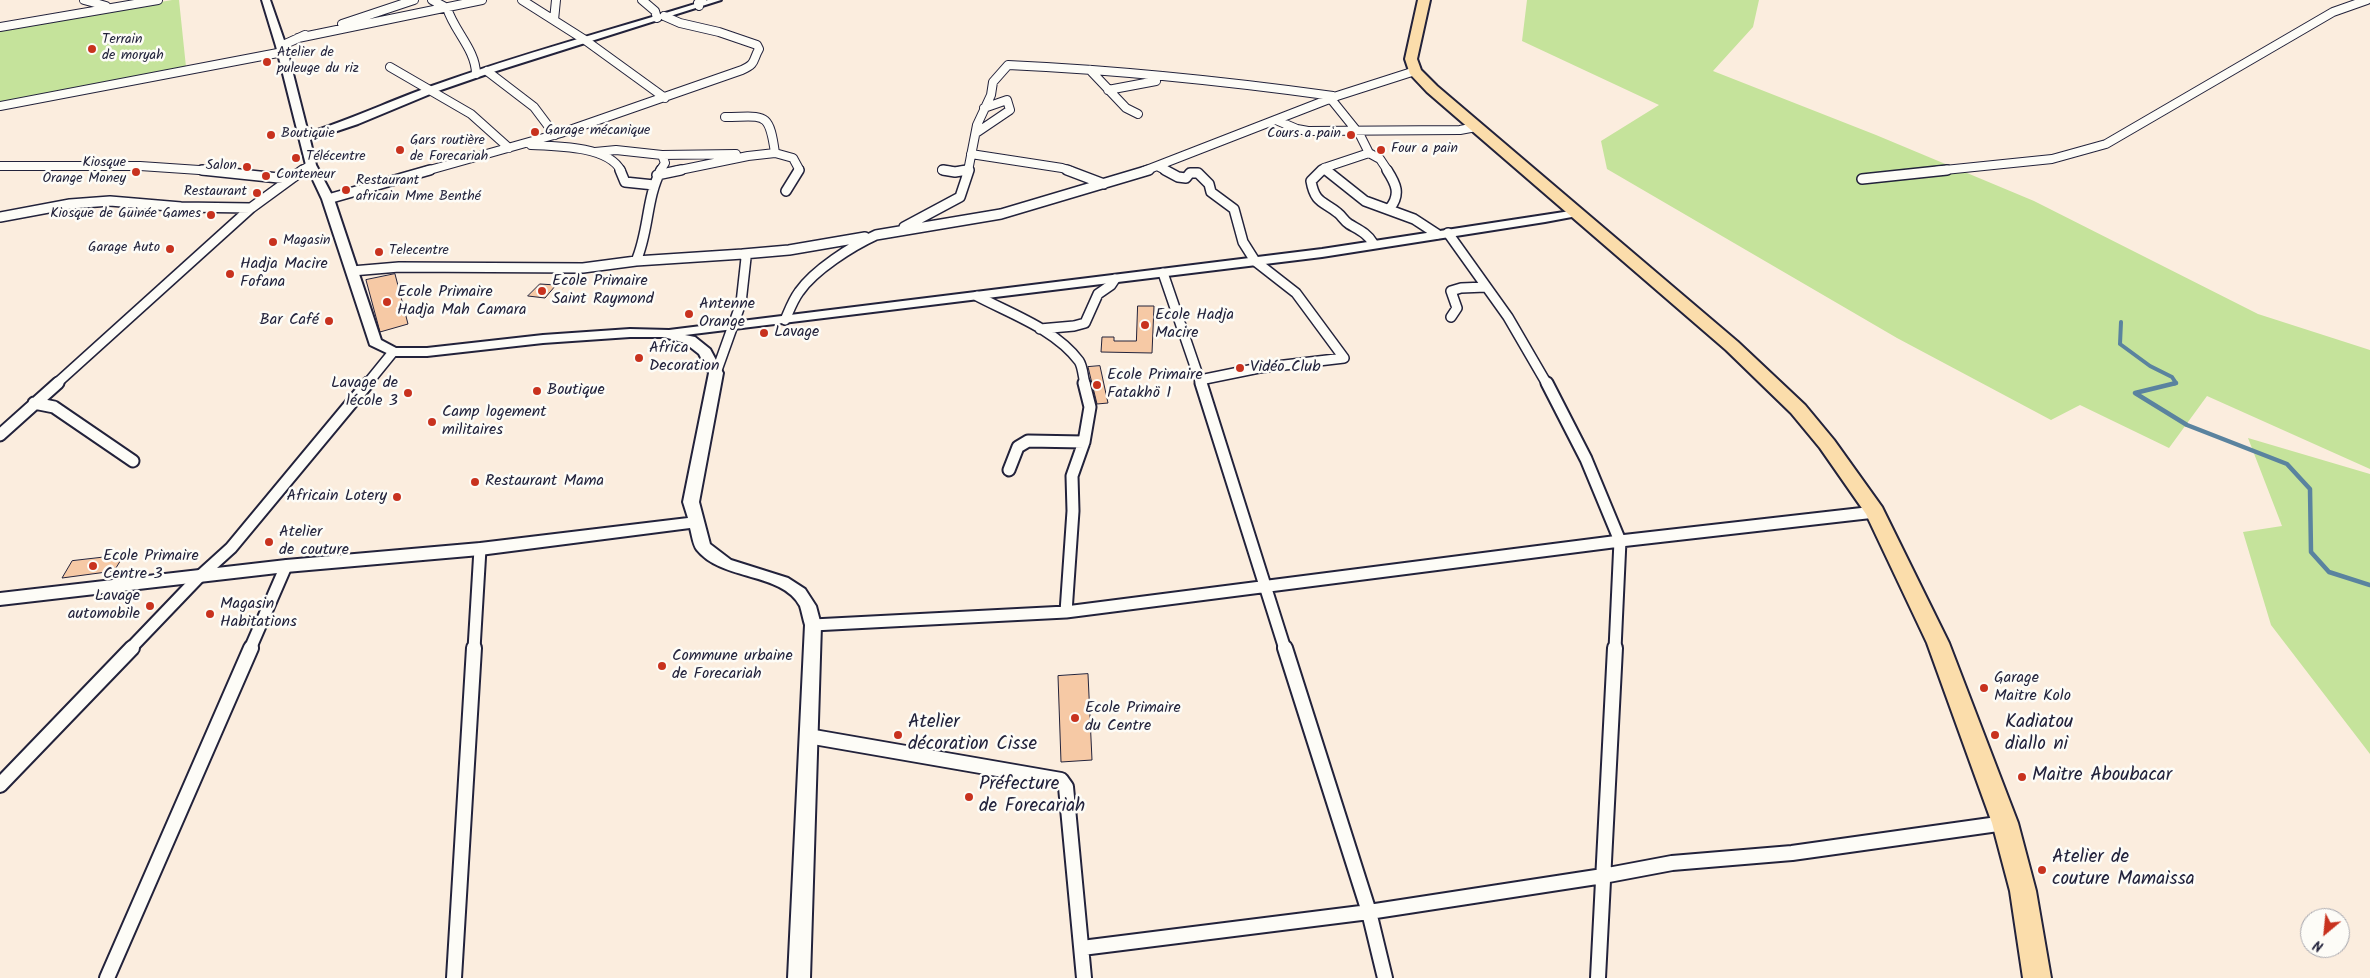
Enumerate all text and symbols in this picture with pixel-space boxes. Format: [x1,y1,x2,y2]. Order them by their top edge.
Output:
place label: Terrain de moryah [102,33,164,65]
marker: Terrain de moryah [86,43,98,55]
place label: Atelier de puleuge du riz [277,46,359,78]
marker: Atelier de puleuge du riz [261,56,273,68]
place label: Garage mécanique [545,124,650,140]
marker: Garage mécanique [529,126,541,138]
place label: Boutiquie [281,127,335,143]
place label: Cours a pain [1267,127,1341,143]
marker: Boutiquie [265,129,277,141]
marker: Cours a pain [1345,129,1357,141]
place label: Gars routière de Forecariah [410,134,488,166]
place label: Four a pain [1391,142,1458,158]
marker: Gars routière de Forecariah [394,144,406,156]
marker: Four a pain [1375,144,1387,156]
place label: Télécentre [306,150,366,166]
marker: Télécentre [290,152,302,164]
place label: Kiosque Orange Money [42,156,126,188]
place label: Salon [206,159,237,175]
marker: Salon [241,161,253,173]
marker: Kiosque Orange Money [130,166,142,178]
place label: Conteneur [276,168,335,184]
marker: Conteneur [260,170,272,182]
place label: Restaurant africain Mme Benthé [356,174,481,206]
marker: Restaurant africain Mme Benthé [340,184,352,196]
place label: Restaurant [184,185,247,201]
marker: Restaurant [251,187,263,199]
place label: Kiosque de Guinée Games [50,207,201,223]
marker: Kiosque de Guinée Games [205,209,217,221]
place label: Magasin [283,234,331,250]
marker: Magasin [267,236,279,248]
place label: Garage Auto [88,241,160,257]
marker: Garage Auto [164,243,176,255]
place label: Telecentre [389,244,449,260]
marker: Telecentre [373,246,385,258]
place label: Hadja Macire Fofana [240,255,328,293]
marker: Hadja Macire Fofana [224,268,236,280]
place label: Ecole Primaire Saint Raymond [552,272,654,310]
place label: Ecole Primaire Hadja Mah Camara [397,283,526,321]
marker: Ecole Primaire Saint Raymond [536,285,548,297]
place label: Antenne Orange [699,295,755,333]
marker: Ecole Primaire Hadja Mah Camara [381,296,393,308]
place label: Ecole Hadja Macire [1155,306,1234,344]
marker: Antenne Orange [683,308,695,320]
place label: Bar Café [259,311,319,331]
marker: Bar Café [323,315,335,327]
marker: Ecole Hadja Macire [1139,319,1151,331]
place label: Lavage [774,323,819,343]
marker: Lavage [758,327,770,339]
place label: Africa Decoration [649,339,719,377]
marker: Africa Decoration [633,352,645,364]
place label: Vidéo Club [1250,358,1321,378]
marker: Vidéo Club [1234,362,1246,374]
place label: Ecole Primaire Fatakhö 1 [1107,366,1203,404]
place label: Lavage de lécole 3 [331,374,398,412]
marker: Ecole Primaire Fatakhö 1 [1091,379,1103,391]
place label: Boutique [547,381,605,401]
marker: Boutique [531,385,543,397]
marker: Lavage de lécole 3 [402,387,414,399]
place label: Camp logement militaires [442,403,547,441]
marker: Camp logement militaires [426,416,438,428]
place label: Restaurant Mama [485,472,604,492]
marker: Restaurant Mama [469,476,481,488]
place label: Africain Lotery [287,487,387,507]
marker: Africain Lotery [391,491,403,503]
place label: Atelier de couture [279,523,349,561]
marker: Atelier de couture [263,536,275,548]
place label: Ecole Primaire Centre 3 [103,547,199,585]
marker: Ecole Primaire Centre 3 [87,560,99,572]
place label: Lavage automobile [68,587,140,625]
place label: Magasin Habitations [220,595,297,633]
marker: Lavage automobile [144,600,156,612]
marker: Magasin Habitations [204,608,216,620]
place label: Commune urbaine de Forecariah [672,647,793,685]
marker: Commune urbaine de Forecariah [656,660,668,672]
place label: Garage Maitre Kolo [1994,669,2071,707]
marker: Garage Maitre Kolo [1978,682,1990,694]
place label: Ecole Primaire du Centre [1085,699,1181,737]
marker: Ecole Primaire du Centre [1069,712,1081,724]
place label: Atelier décoration Cisse [908,713,1037,757]
place label: Kadiatou diallo ni [2005,713,2073,757]
marker: Atelier décoration Cisse [892,729,904,741]
marker: Kadiatou diallo ni [1989,729,2001,741]
place label: Maitre Aboubacar [2032,766,2172,788]
marker: Maitre Aboubacar [2016,771,2028,783]
place label: Préfecture de Forecariah [979,775,1085,819]
marker: Préfecture de Forecariah [963,791,975,803]
place label: Atelier de couture Mamaissa [2052,848,2195,892]
marker: Atelier de couture Mamaissa [2036,864,2048,876]
north arrow [2300,908,2350,958]
text: N [2309,934,2327,957]

